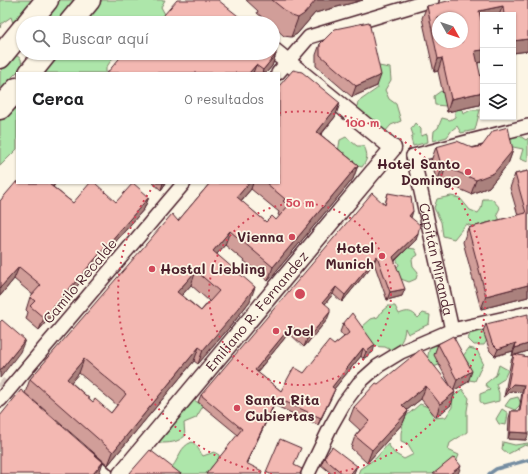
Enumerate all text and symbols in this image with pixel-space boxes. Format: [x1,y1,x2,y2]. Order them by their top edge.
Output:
north arrow [432,12,468,48]
map controls [480,12,516,120]
button: + [480,12,516,48]
search box [16,16,280,60]
icon: search [30,27,52,49]
text: Buscar aquí [62,28,149,48]
button: − [480,48,516,84]
button: layers [480,84,516,120]
text: Cerca [32,87,84,109]
text: 0 resultados [184,90,264,107]
text: 100 m [345,114,379,130]
place label: Hotel Santo Domingo [377,154,460,189]
marker: Hotel Santo Domingo [463,167,473,177]
text: 50 m [286,194,314,210]
street label: Capitán Miranda [415,201,459,318]
place label: Vienna [237,227,284,246]
marker: Vienna [287,232,297,242]
street label: Camilo Recalde [38,234,121,327]
place label: Hotel Munich [325,238,374,273]
street label: Emiliano R. Fernandez [201,247,312,375]
marker: Hotel Munich [377,251,387,261]
place label: Hostal Liebling [160,259,265,278]
marker: Hostal Liebling [147,264,157,274]
centre of rings [293,287,307,301]
place label: Joel [284,321,314,340]
marker: Joel [271,326,281,336]
place label: Santa Rita Cubiertas [245,390,320,425]
marker: Santa Rita Cubiertas [232,403,242,413]

